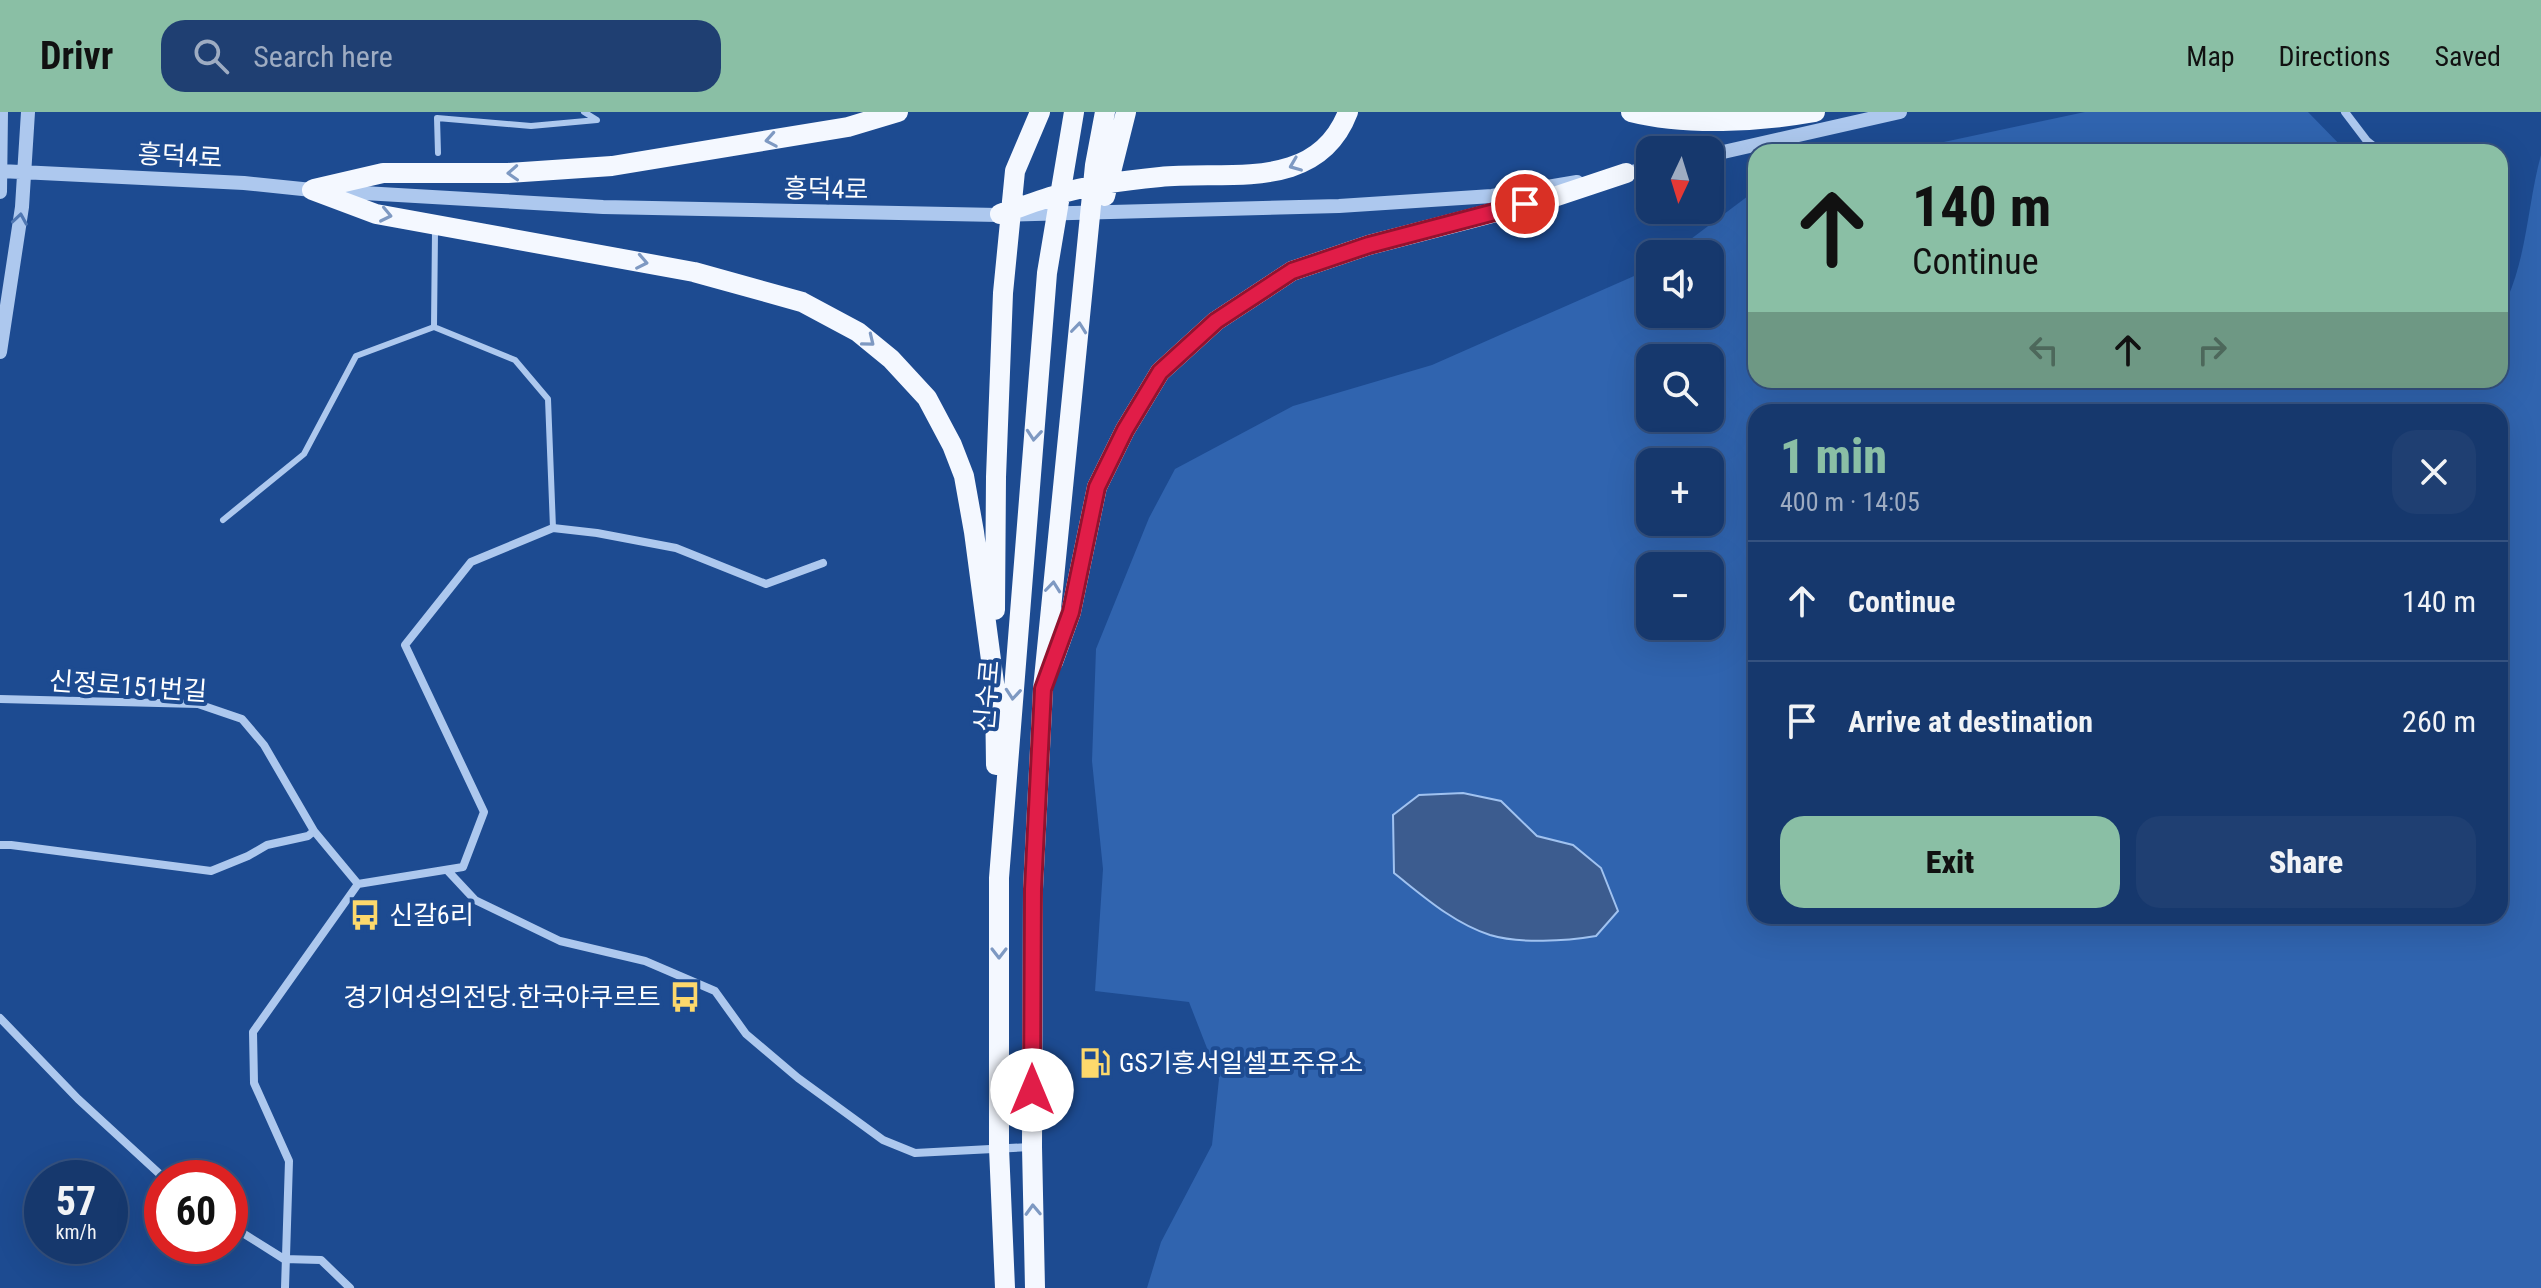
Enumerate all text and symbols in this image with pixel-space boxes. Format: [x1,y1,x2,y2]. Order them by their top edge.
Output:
search box [161,20,721,92]
text: Drivr [40,34,113,78]
icon: search [189,34,233,78]
text: Search here [253,39,393,74]
text: Map [2186,40,2235,73]
text: Directions [2279,40,2390,73]
text: Saved [2434,40,2501,73]
one-way arrow [764,131,778,148]
north arrow [1636,136,1724,224]
map controls [1636,136,1724,640]
street label: 흥덕4로 [137,139,223,173]
one-way arrow [1289,155,1303,171]
one-way arrow [506,164,519,181]
pin [1491,170,1559,238]
street label: 흥덕4로 [783,173,869,205]
text: 140 m [1912,174,2051,240]
icon: ahead [1780,176,1884,280]
icon: arrive [1503,182,1547,226]
one-way arrow [379,206,392,223]
one-way arrow [11,212,28,226]
button: sound [1636,240,1724,328]
text: Continue [1912,241,2039,283]
one-way arrow [634,253,648,270]
one-way arrow [1070,321,1087,334]
icon: left [2022,328,2066,372]
icon: ahead [2106,328,2150,372]
icon: right [2190,328,2234,372]
one-way arrow [860,331,874,346]
button: search [1636,344,1724,432]
one-way arrow [1026,428,1043,441]
text: 1 min [1780,428,1887,485]
button: close [2392,430,2476,514]
button: + [1636,448,1724,536]
text: 400 m · 14:05 [1780,487,1920,517]
button: − [1636,552,1724,640]
icon: ahead [1780,579,1824,623]
one-way arrow [1044,580,1061,593]
text: Continue [1848,584,1955,619]
text: 140 m [2402,584,2476,619]
street label: 신수로 [969,659,1005,733]
street label: 신정로151번길 [48,666,208,706]
one-way arrow [1005,688,1022,701]
icon: arrive [1780,699,1824,743]
text: Arrive at destination [1848,704,2093,739]
text: 260 m [2402,704,2476,739]
button: Exit [1780,816,2120,908]
button: Share [2136,816,2476,908]
bus stop icon: 신갈6리 [348,898,382,932]
place label: 신갈6리 [389,900,474,930]
one-way arrow [990,947,1008,960]
bus stop icon: 경기여성의전당.한국야쿠르트 [668,980,702,1014]
place label: 경기여성의전당.한국야쿠르트 [343,982,661,1012]
fuel station icon: GS기흥서일셀프주유소 [1078,1046,1112,1080]
position arrow [990,1048,1074,1132]
place label: GS기흥서일셀프주유소 [1119,1048,1363,1078]
speed limit sign: 60 [144,1160,248,1264]
text: 57 [56,1178,96,1225]
one-way arrow [1025,1203,1042,1216]
text: km/h [55,1220,97,1244]

